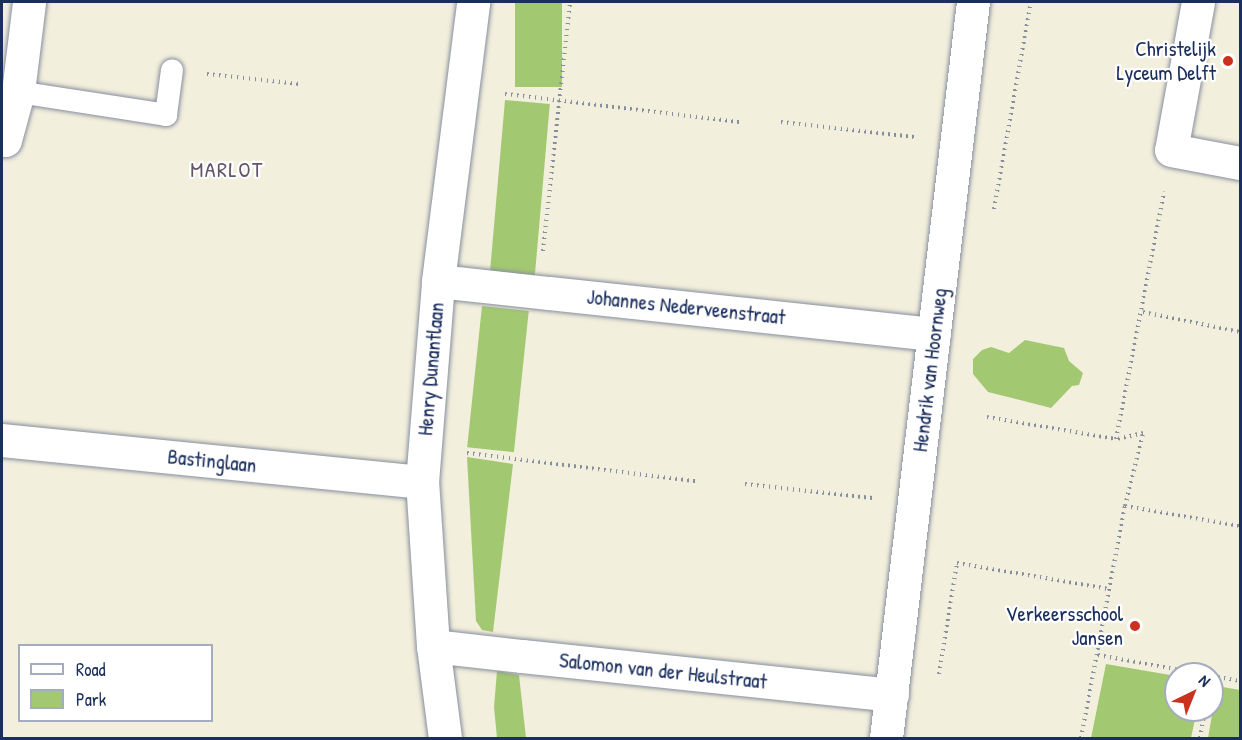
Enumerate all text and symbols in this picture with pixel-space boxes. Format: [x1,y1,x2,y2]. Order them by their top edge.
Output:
place label: Christelijk Lyceum Delft [1117,36,1216,86]
marker: Christelijk Lyceum Delft [1221,54,1235,68]
district label: MARLOT [190,157,264,183]
street label: Johannes Nederveenstraat [586,284,786,330]
street label: Hendrik van Hoornweg [907,287,953,453]
street label: Henry Dunantlaan [413,301,449,437]
street label: Bastinglaan [166,444,258,478]
place label: Verkeersschool Jansen [1006,601,1123,651]
marker: Verkeersschool Jansen [1128,619,1142,633]
legend [18,644,213,722]
street label: Salomon van der Heulstraat [558,648,768,694]
text: Road [76,657,106,682]
north arrow [1164,662,1224,722]
text: N [1194,669,1216,691]
text: Park [76,687,106,712]

